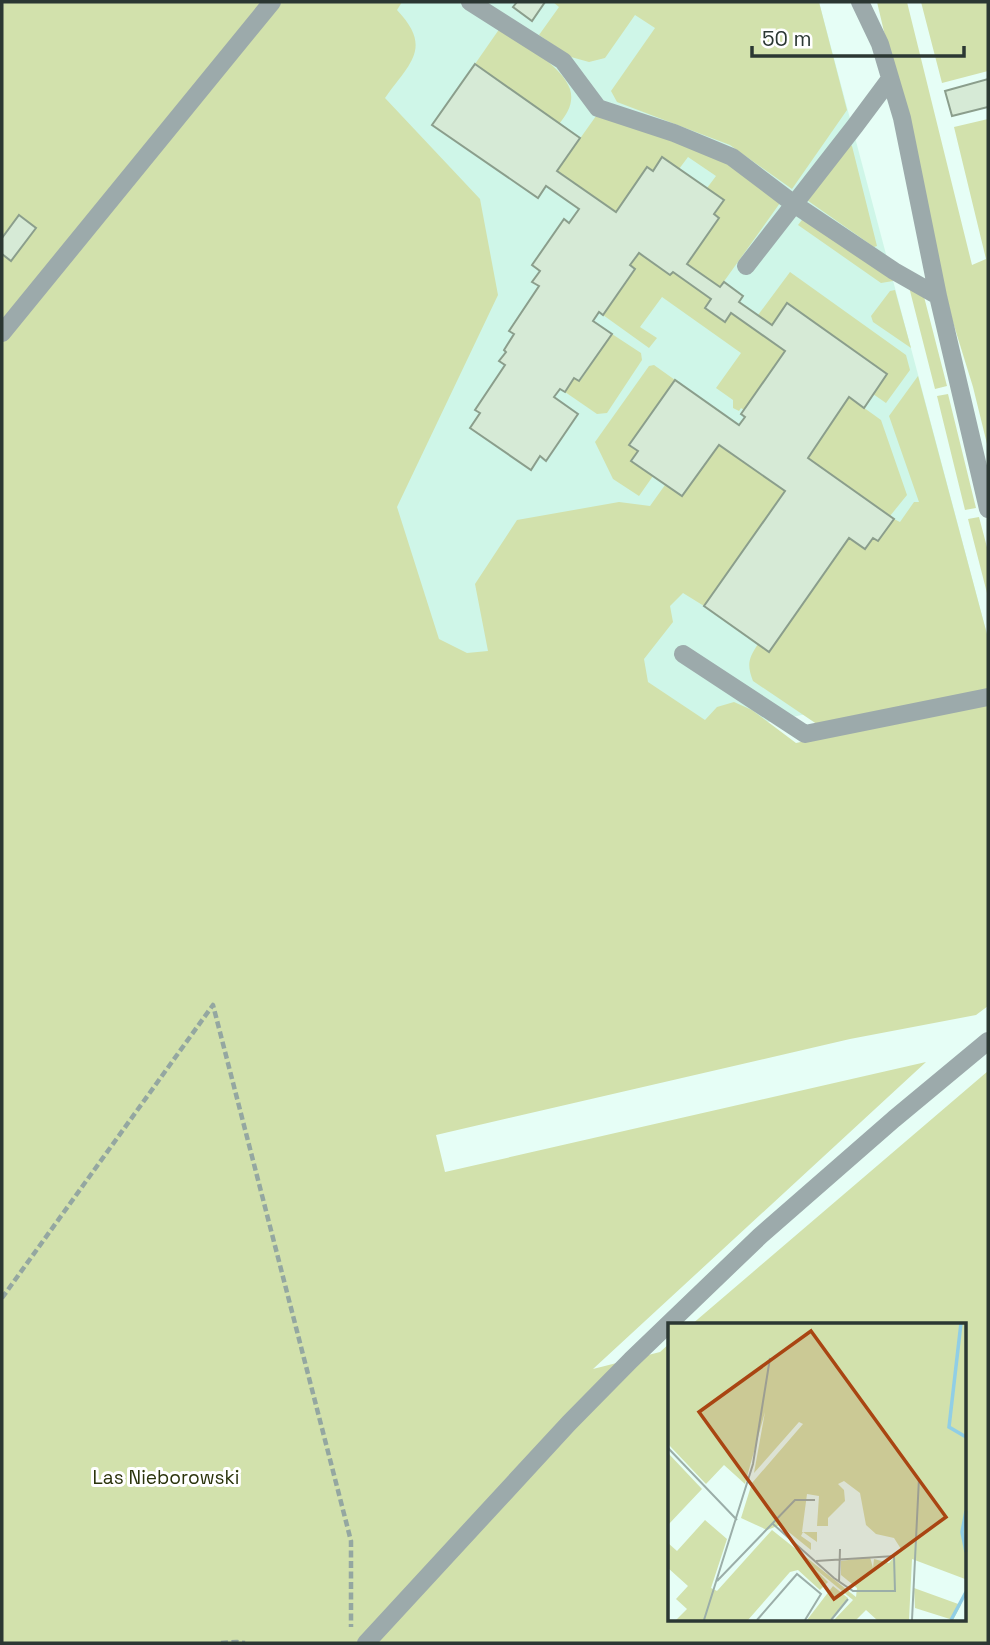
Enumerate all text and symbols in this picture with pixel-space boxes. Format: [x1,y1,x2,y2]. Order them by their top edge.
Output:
scale bar [752,14,964,58]
text: 50 m [762,25,812,52]
inset map [668,1323,965,1620]
park label: Las Nieborowski [92,1465,240,1490]

